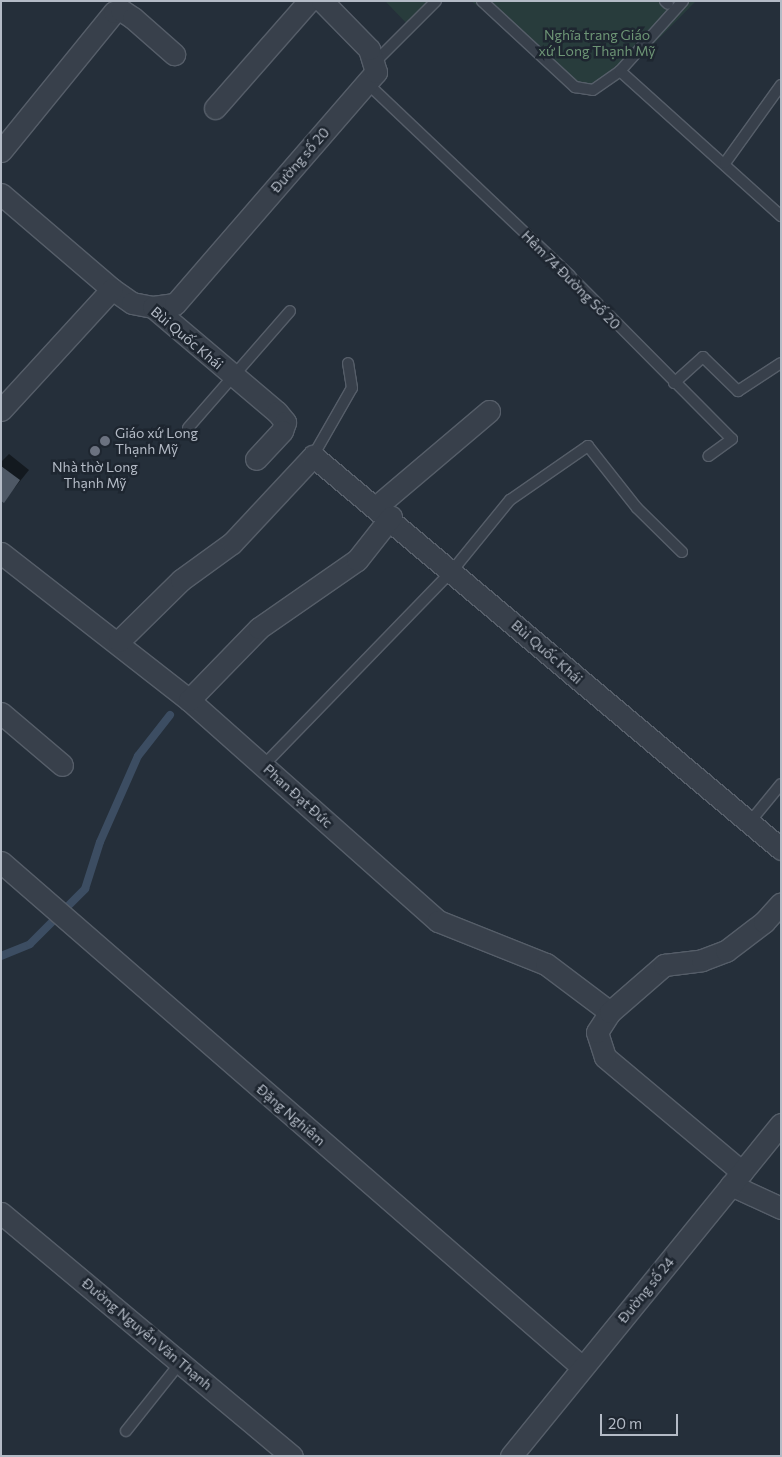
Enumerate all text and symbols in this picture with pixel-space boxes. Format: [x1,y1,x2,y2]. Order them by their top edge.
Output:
park label: Nghĩa trang Giáo xứ Long Thạnh Mỹ [539,27,655,59]
street label: Đường số 20 [267,124,333,196]
street label: Hẻm 74 Đường Số 20 [518,227,624,333]
street label: Bùi Quốc Khái [148,303,226,373]
place label: Giáo xứ Long Thạnh Mỹ [115,425,198,458]
marker: Giáo xứ Long Thạnh Mỹ [99,435,111,447]
marker: Nhà thờ Long Thạnh Mỹ [89,445,101,457]
place label: Nhà thờ Long Thạnh Mỹ [52,459,138,492]
street label: Bùi Quốc Khái [508,617,586,687]
street label: Phan Đạt Đức [260,761,336,831]
street label: Đặng Nghiêm [253,1081,329,1149]
street label: Đường số 24 [614,1254,678,1326]
street label: Đường Nguyễn Văn Thạnh [79,1275,215,1393]
scale bar [602,1404,680,1436]
text: 20 m [608,1414,642,1432]

